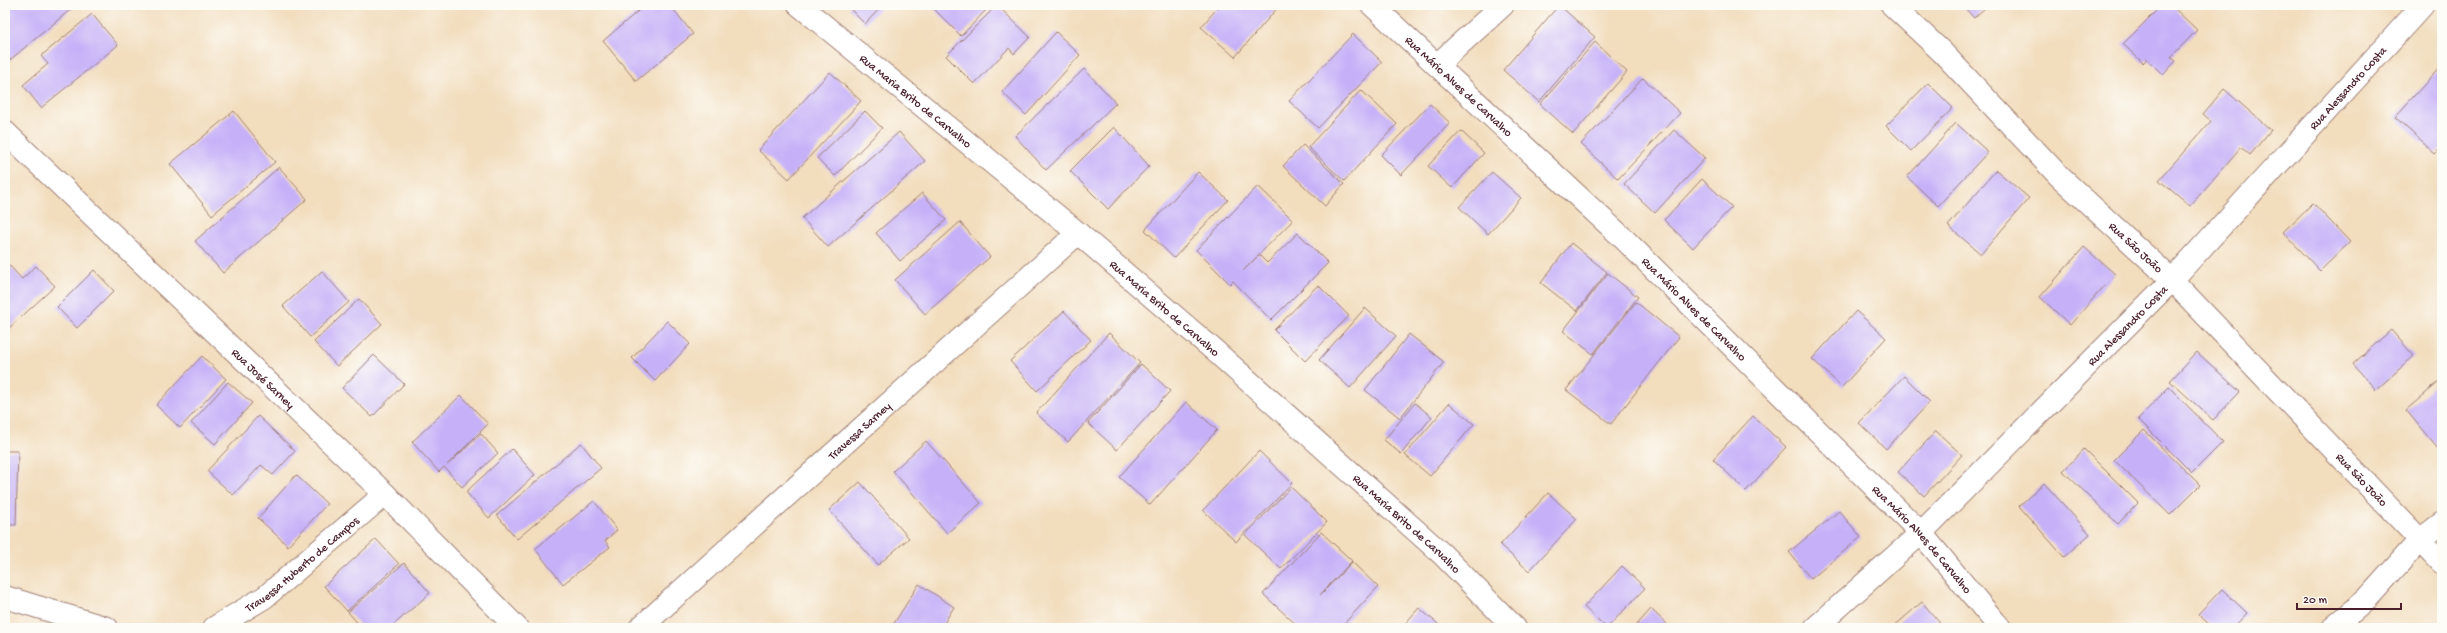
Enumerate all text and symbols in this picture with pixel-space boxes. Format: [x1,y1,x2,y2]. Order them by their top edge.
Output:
street label: Rua Mário Alves de Carvalho [1401,34,1515,141]
street label: Rua Alessandro Costa [2307,44,2391,134]
street label: Rua Maria Brito de Carvalho [856,52,974,152]
street label: Rua São João [2105,220,2165,277]
street label: Rua Mário Alves de Carvalho [1638,255,1748,365]
street label: Rua Maria Brito de Carvalho [1106,258,1221,361]
street label: Rua Alessandro Costa [2086,283,2172,370]
street label: Rua José Sarney [228,346,297,413]
street label: Travessa Sarney [825,400,895,464]
street label: Rua São João [2332,451,2389,510]
street label: Rua Maria Brito de Carvalho [1349,472,1462,577]
street label: Rua Mário Alves de Carvalho [1868,483,1973,597]
street label: Travessa Huberto de Campos [243,514,363,617]
scale bar [2297,585,2401,611]
text: 20 m [2303,594,2328,608]

